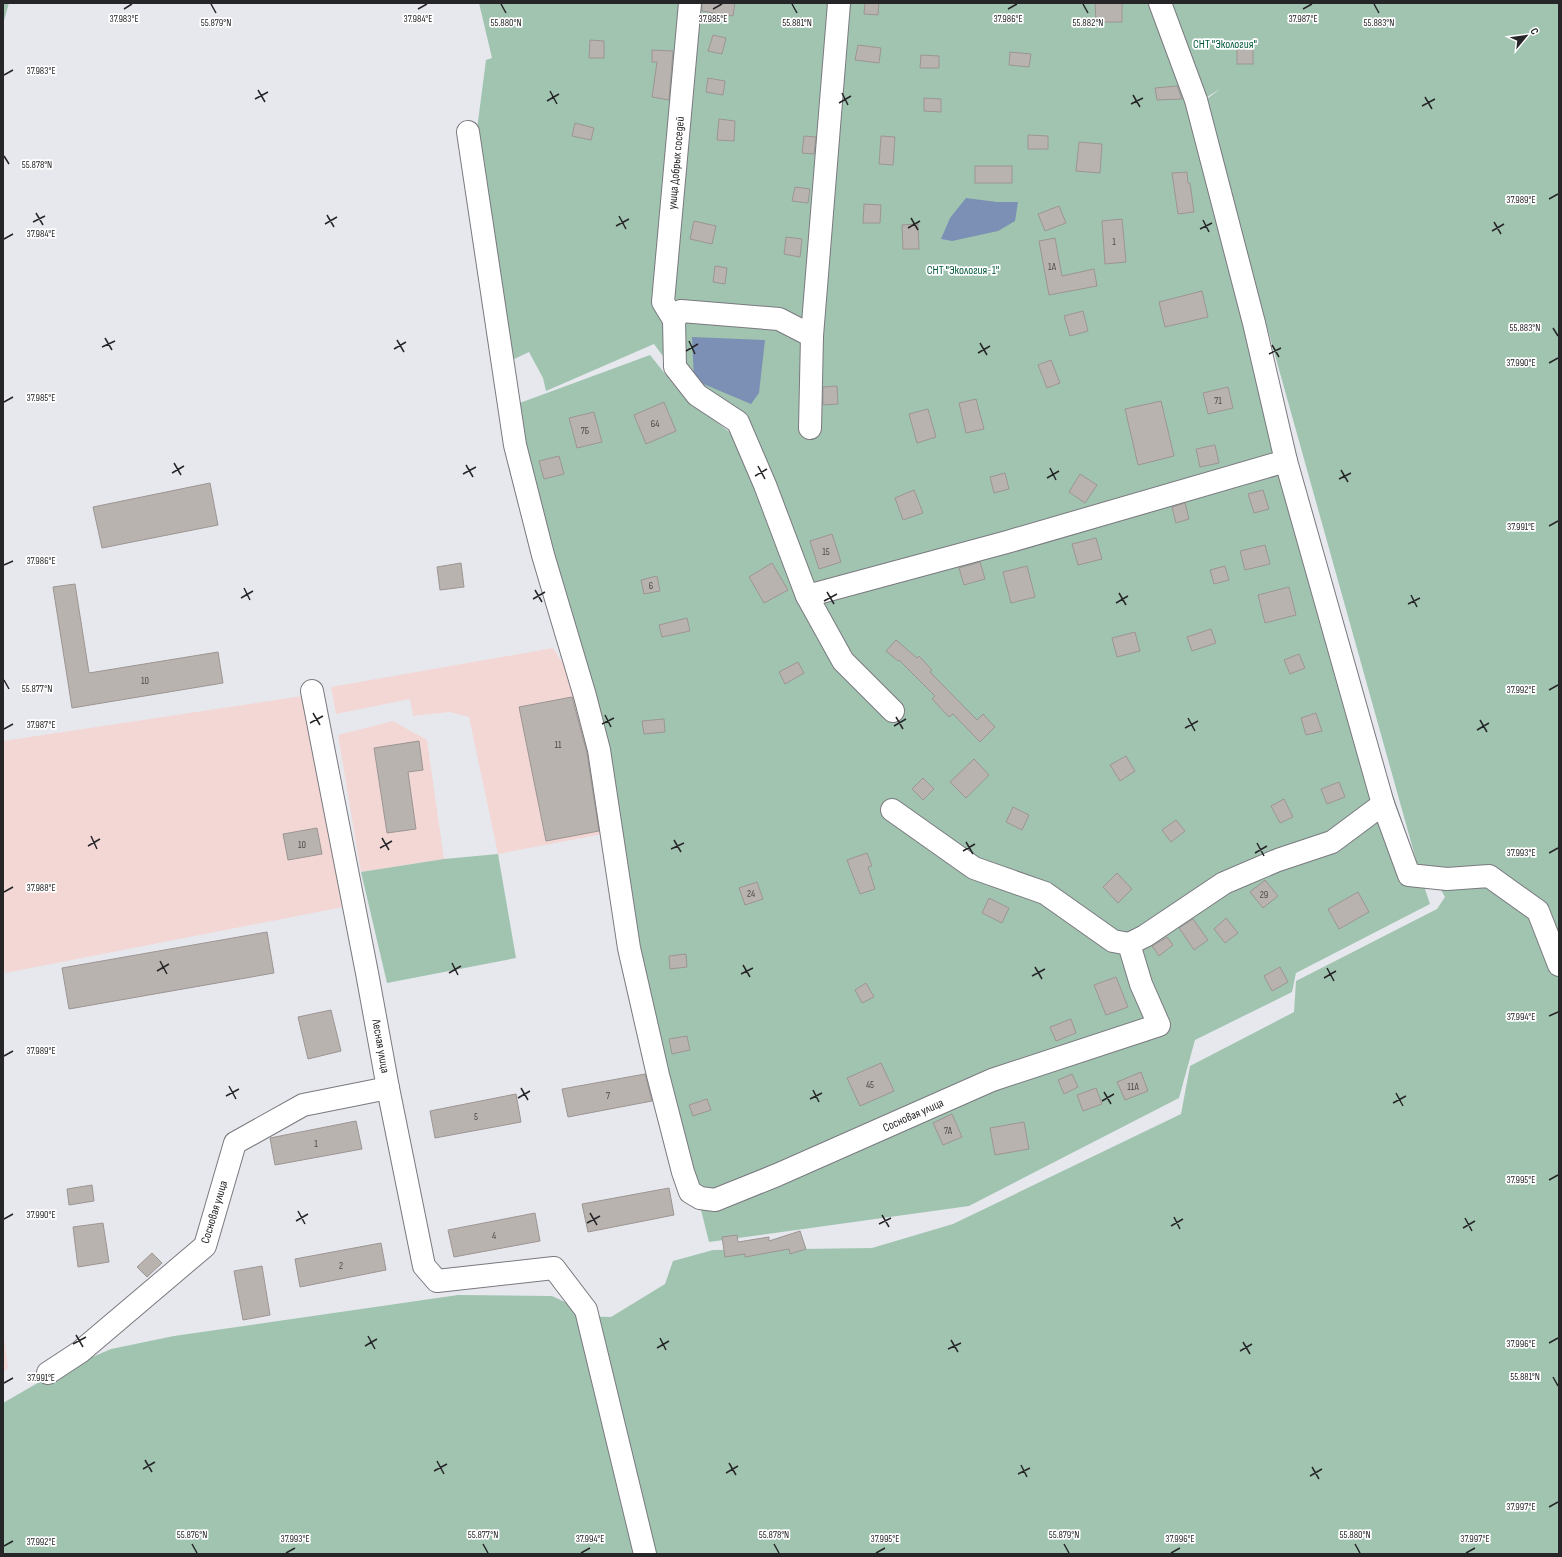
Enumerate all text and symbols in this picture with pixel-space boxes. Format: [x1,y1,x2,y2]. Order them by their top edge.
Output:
text: 37.983°E [109,13,139,25]
text: 37.984°E [404,13,432,25]
text: 37.985°E [699,13,727,25]
text: 37.986°E [993,13,1023,25]
text: 37.987°E [1288,13,1318,25]
north arrow [1506,16,1546,56]
text: 55.879°N [201,17,231,29]
text: 55.880°N [490,17,522,29]
text: 55.881°N [782,17,812,29]
text: 55.882°N [1073,17,1103,29]
text: 55.883°N [1364,17,1394,29]
text: С [1527,26,1542,37]
park label: СНТ "Экология" [1193,37,1257,52]
text: 37.983°E [26,65,56,77]
street label: улица Добрых соседей [665,116,688,210]
text: 55.878°N [22,159,52,171]
text: 37.989°E [1506,194,1536,206]
text: 37.984°E [27,228,55,240]
house number: 1 [1112,236,1116,248]
house number: 1А [1048,261,1057,273]
park label: СНТ "Экология-1" [927,263,999,278]
text: 55.883°N [1510,322,1540,334]
text: 37.990°E [1506,357,1536,369]
text: 37.985°E [27,392,55,404]
house number: 71 [1214,395,1222,407]
house number: 64 [651,418,659,430]
house number: 7Б [581,425,590,437]
text: 37.991°E [1507,521,1535,533]
house number: 15 [822,546,830,558]
text: 37.986°E [26,555,56,567]
house number: 6 [649,580,653,592]
house number: 10 [141,675,149,687]
text: 55.877°N [22,683,52,695]
text: 37.992°E [1506,684,1536,696]
text: 37.987°E [26,719,56,731]
house number: 11 [555,739,562,751]
house number: 10 [298,839,306,851]
text: 37.993°E [1506,847,1536,859]
text: 37.988°E [26,882,56,894]
house number: 24 [747,888,755,900]
house number: 29 [1260,889,1268,901]
text: 37.994°E [1507,1011,1535,1023]
street label: Лесная улица [368,1017,393,1075]
text: 37.989°E [26,1045,56,1057]
house number: 45 [866,1079,874,1091]
house number: 11А [1127,1081,1139,1093]
house number: 7 [606,1090,610,1102]
street label: Сосновая улица [880,1095,946,1136]
house number: 5 [474,1111,478,1123]
house number: 7А [944,1125,953,1137]
house number: 1 [314,1138,318,1150]
text: 37.995°E [1507,1174,1535,1186]
street label: Сосновая улица [198,1178,231,1245]
text: 37.990°E [26,1209,56,1221]
house number: 4 [492,1230,496,1242]
house number: 2 [339,1260,343,1272]
text: 37.996°E [1506,1338,1536,1350]
text: 55.881°N [1510,1371,1540,1383]
text: 37.991°E [27,1372,55,1384]
text: 37.997°E [1506,1501,1536,1513]
text: 55.876°N [177,1529,207,1541]
text: 55.877°N [468,1529,498,1541]
text: 55.878°N [759,1529,789,1541]
text: 55.879°N [1049,1529,1079,1541]
text: 55.880°N [1339,1529,1371,1541]
text: 37.993°E [280,1533,310,1545]
text: 37.994°E [576,1533,604,1545]
text: 37.995°E [871,1533,899,1545]
text: 37.996°E [1165,1533,1195,1545]
text: 37.997°E [1460,1533,1490,1545]
text: 37.992°E [26,1536,56,1548]

